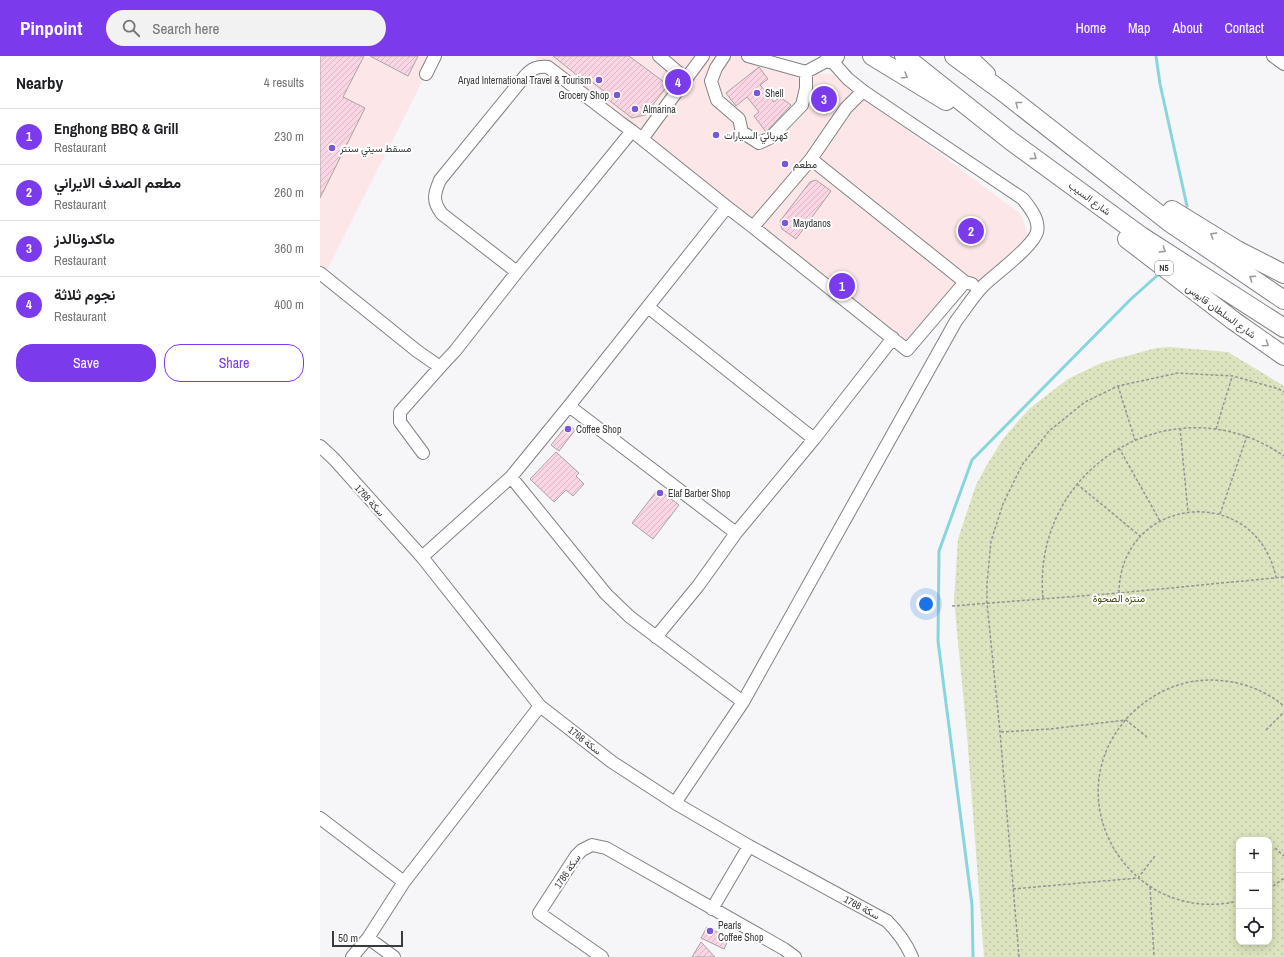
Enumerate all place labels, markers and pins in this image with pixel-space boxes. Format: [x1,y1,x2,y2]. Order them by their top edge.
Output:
pin: 4 [665,67,691,97]
place label: Aryad International Travel & Tourism [457,74,591,87]
marker: Aryad International Travel & Tourism [594,75,604,85]
pin: 3 [811,84,837,114]
place label: Shell [765,87,783,100]
marker: Shell [752,88,762,98]
place label: Grocery Shop [558,89,609,102]
marker: Grocery Shop [612,90,622,100]
place label: Almarina [642,103,676,116]
marker: Almarina [630,104,640,114]
place label: كهربائي السيارات [724,129,789,144]
marker: كهربائي السيارات [711,130,721,140]
place label: مسقط سيتي سنتر [339,142,411,157]
marker: مسقط سيتي سنتر [327,143,337,153]
place label: مطعم [793,158,817,171]
marker: مطعم [780,159,790,169]
pin: 2 [958,216,984,246]
place label: Maydanos [793,217,831,230]
marker: Maydanos [780,218,790,228]
pin: 1 [829,271,855,301]
place label: Coffee Shop [576,423,622,436]
marker: Coffee Shop [563,424,573,434]
place label: Elaf Barber Shop [668,487,731,500]
marker: Elaf Barber Shop [655,488,665,498]
place label: Pearls Coffee Shop [718,919,764,944]
marker: Pearls Coffee Shop [705,926,715,936]

